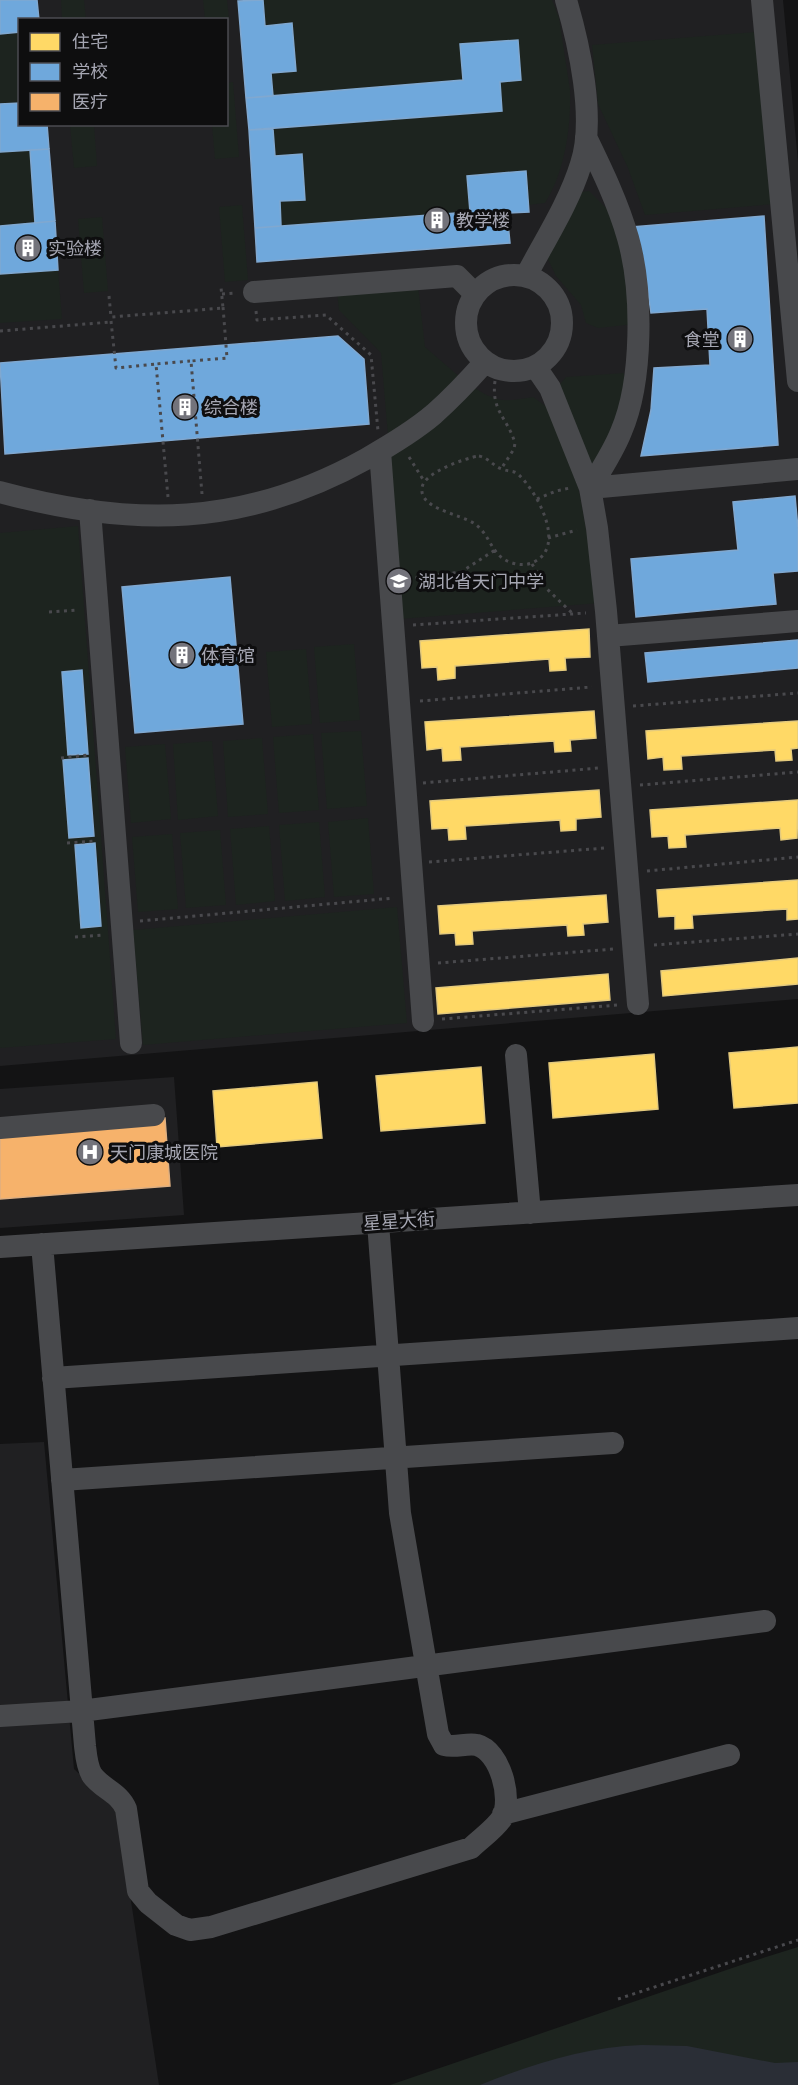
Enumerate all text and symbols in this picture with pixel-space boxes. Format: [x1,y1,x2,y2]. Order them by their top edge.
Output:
legend [18,18,228,126]
text: 住宅 [72,31,108,52]
text: 学校 [72,61,108,82]
text: 医疗 [72,91,108,112]
building icon: 教学楼 [422,205,452,235]
place label: 教学楼 [456,210,510,231]
building icon: 实验楼 [13,233,43,263]
place label: 实验楼 [48,238,102,259]
building icon: 食堂 [725,324,755,354]
place label: 食堂 [684,329,720,350]
building icon: 综合楼 [170,392,200,422]
place label: 综合楼 [204,397,258,418]
school or university icon: 湖北省天门中学 [384,566,414,596]
place label: 湖北省天门中学 [418,571,544,592]
building icon: 体育馆 [167,640,197,670]
place label: 体育馆 [201,645,255,666]
hospital icon: 天门康城医院 [75,1137,105,1167]
place label: 天门康城医院 [110,1142,218,1163]
street label: 星星大街 [362,1208,436,1234]

